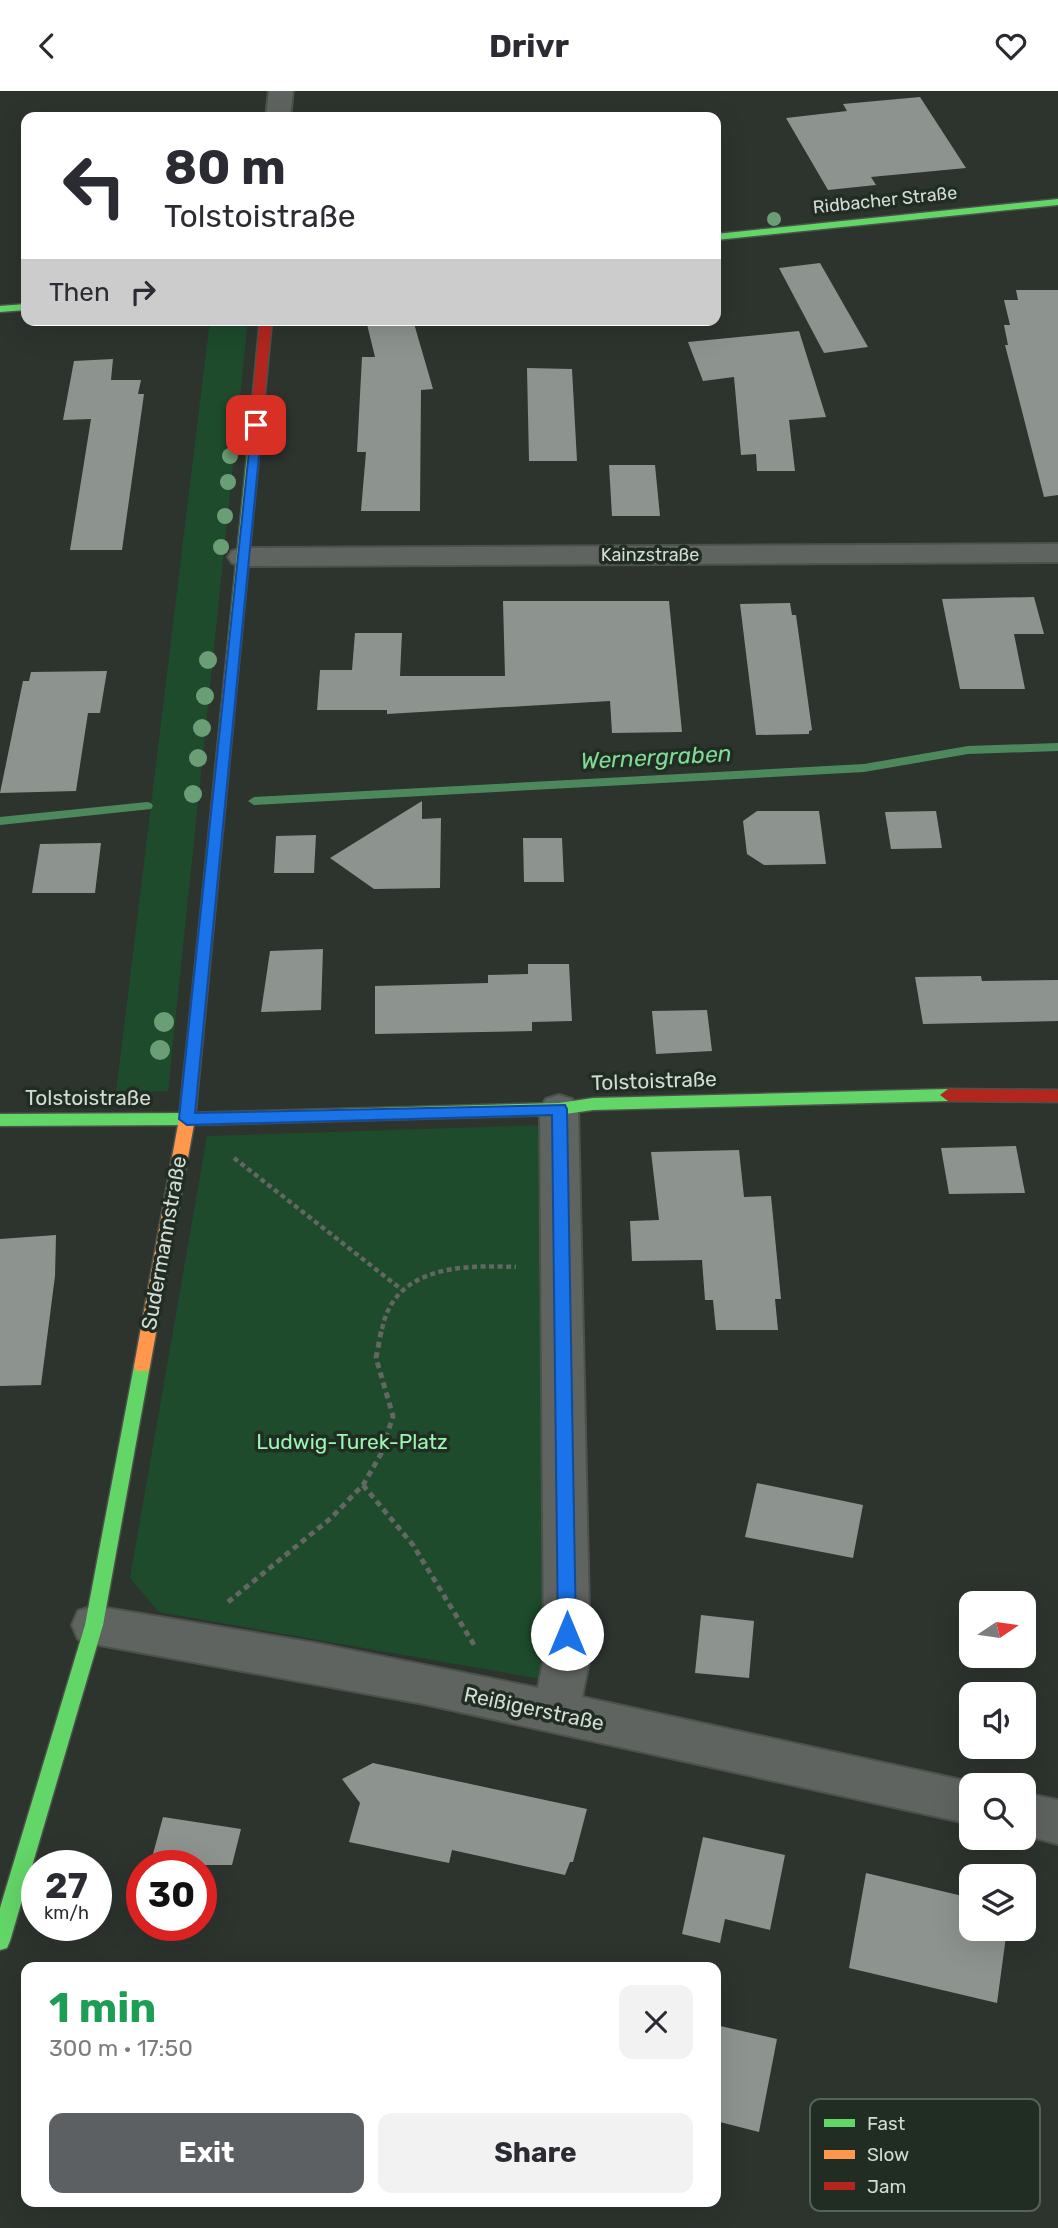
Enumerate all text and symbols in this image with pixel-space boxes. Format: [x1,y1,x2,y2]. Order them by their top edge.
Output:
icon: back [28,27,66,65]
text: Drivr [489,27,569,65]
icon: heart [992,27,1030,65]
text: 80 m [164,138,286,196]
icon: left [49,140,140,231]
street label: Ridbacher Straße [812,181,958,219]
text: Tolstoistraße [164,197,356,235]
icon: right [124,273,162,311]
text: Then [49,277,110,308]
pin [226,395,286,455]
icon: arrive [237,406,275,444]
street label: Kainzstraße [601,544,699,566]
water label: Wernergraben [580,739,732,775]
street label: Tolstoistraße [591,1066,717,1095]
street label: Tolstoistraße [25,1085,151,1110]
street label: Sudermannstraße [136,1154,191,1332]
park label: Ludwig-Turek-Platz [256,1429,448,1454]
north arrow [959,1591,1036,1668]
map controls [959,1591,1036,1941]
position arrow [530,1597,604,1671]
street label: Reißigerstraße [462,1681,606,1736]
button: sound [959,1682,1036,1759]
button: search [959,1773,1036,1850]
speed limit sign: 30 [126,1850,217,1941]
button: layers [959,1864,1036,1941]
text: 27 [45,1865,88,1907]
text: km/h [44,1902,89,1924]
text: 1 min [49,1983,156,2033]
button: close [619,1985,693,2059]
text: 300 m · 17:50 [49,2034,193,2062]
legend [810,2099,1040,2211]
text: Fast [867,2112,906,2135]
button: Exit [49,2113,364,2193]
button: Share [378,2113,693,2193]
text: Slow [867,2143,909,2166]
text: Jam [867,2175,906,2198]

